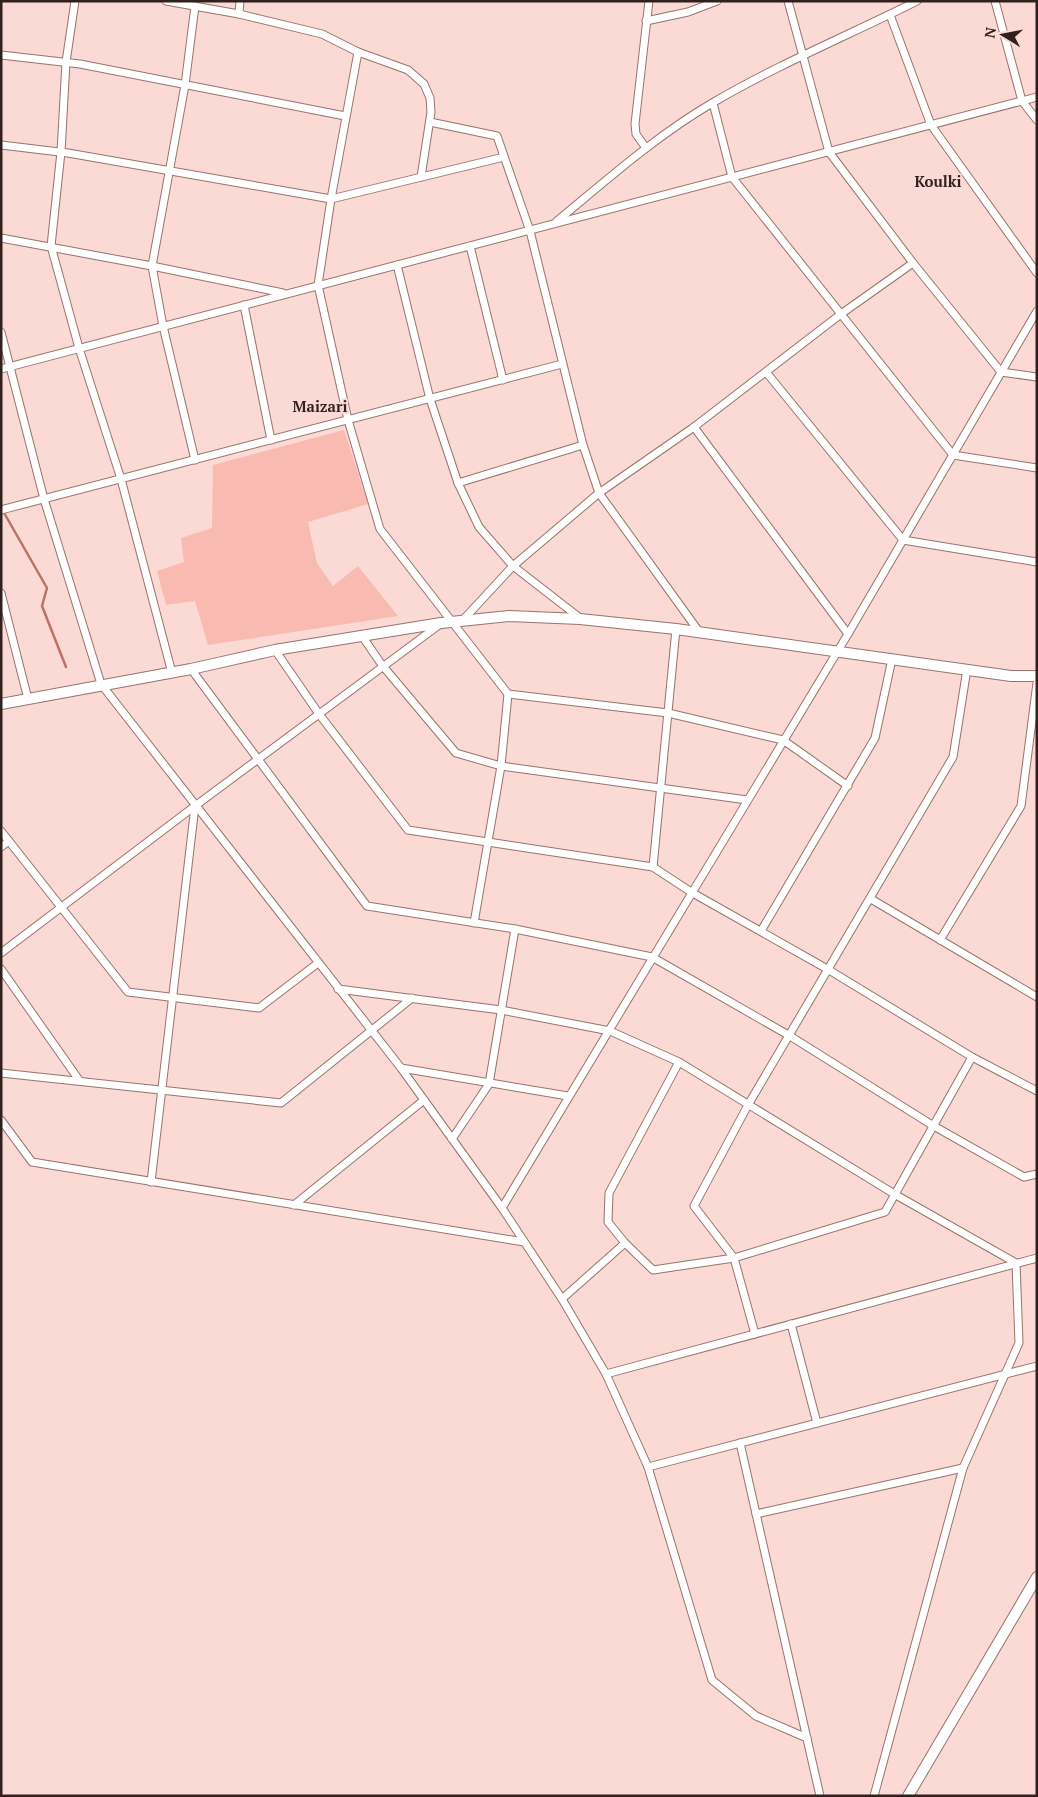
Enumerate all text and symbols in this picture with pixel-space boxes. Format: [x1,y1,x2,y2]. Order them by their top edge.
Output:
north arrow [978,10,1028,60]
text: N [979,25,1000,40]
district label: Koulki [915,171,961,191]
district label: Maizari [293,396,347,416]

